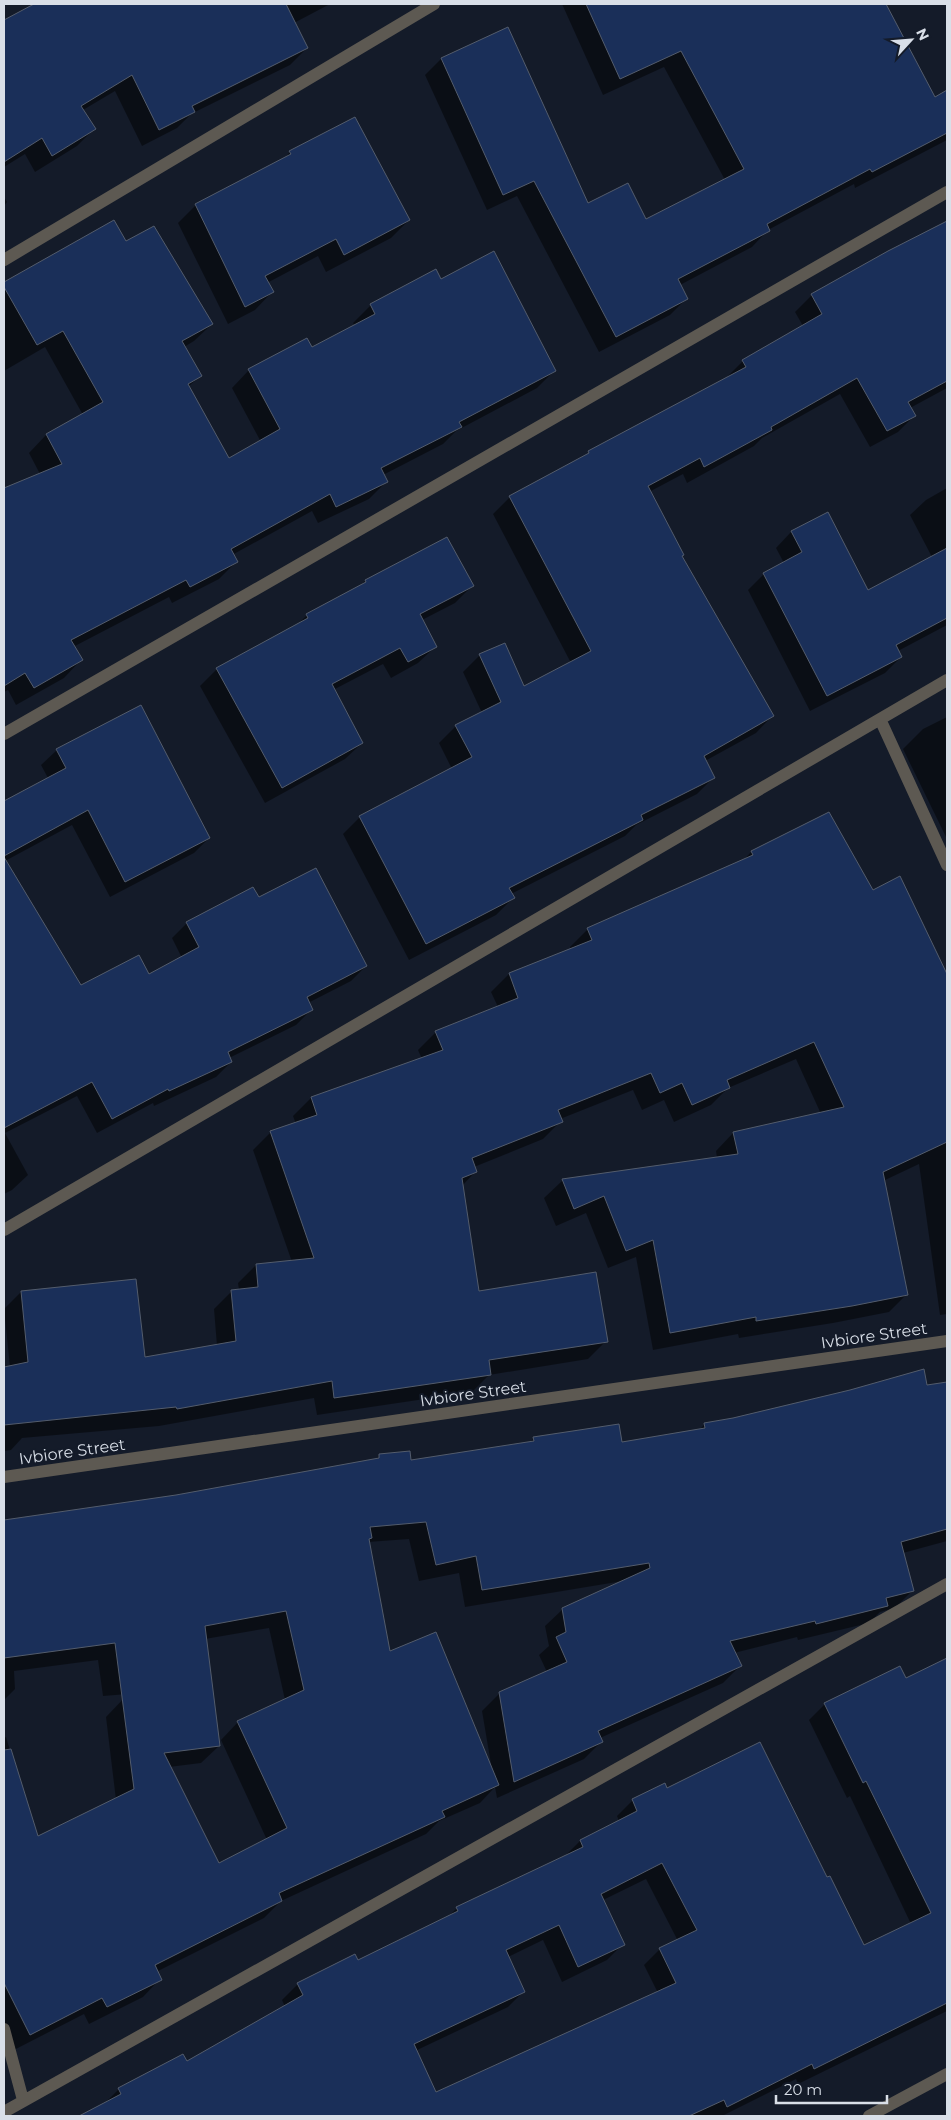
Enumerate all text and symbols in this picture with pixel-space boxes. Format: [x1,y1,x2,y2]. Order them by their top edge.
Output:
north arrow [886,15,936,65]
text: N [912,25,933,43]
street label: Ivbiore Street [820,1319,929,1352]
street label: Ivbiore Street [419,1377,528,1410]
street label: Ivbiore Street [18,1435,127,1468]
scale bar [776,2072,887,2104]
text: 20 m [784,2080,822,2099]

